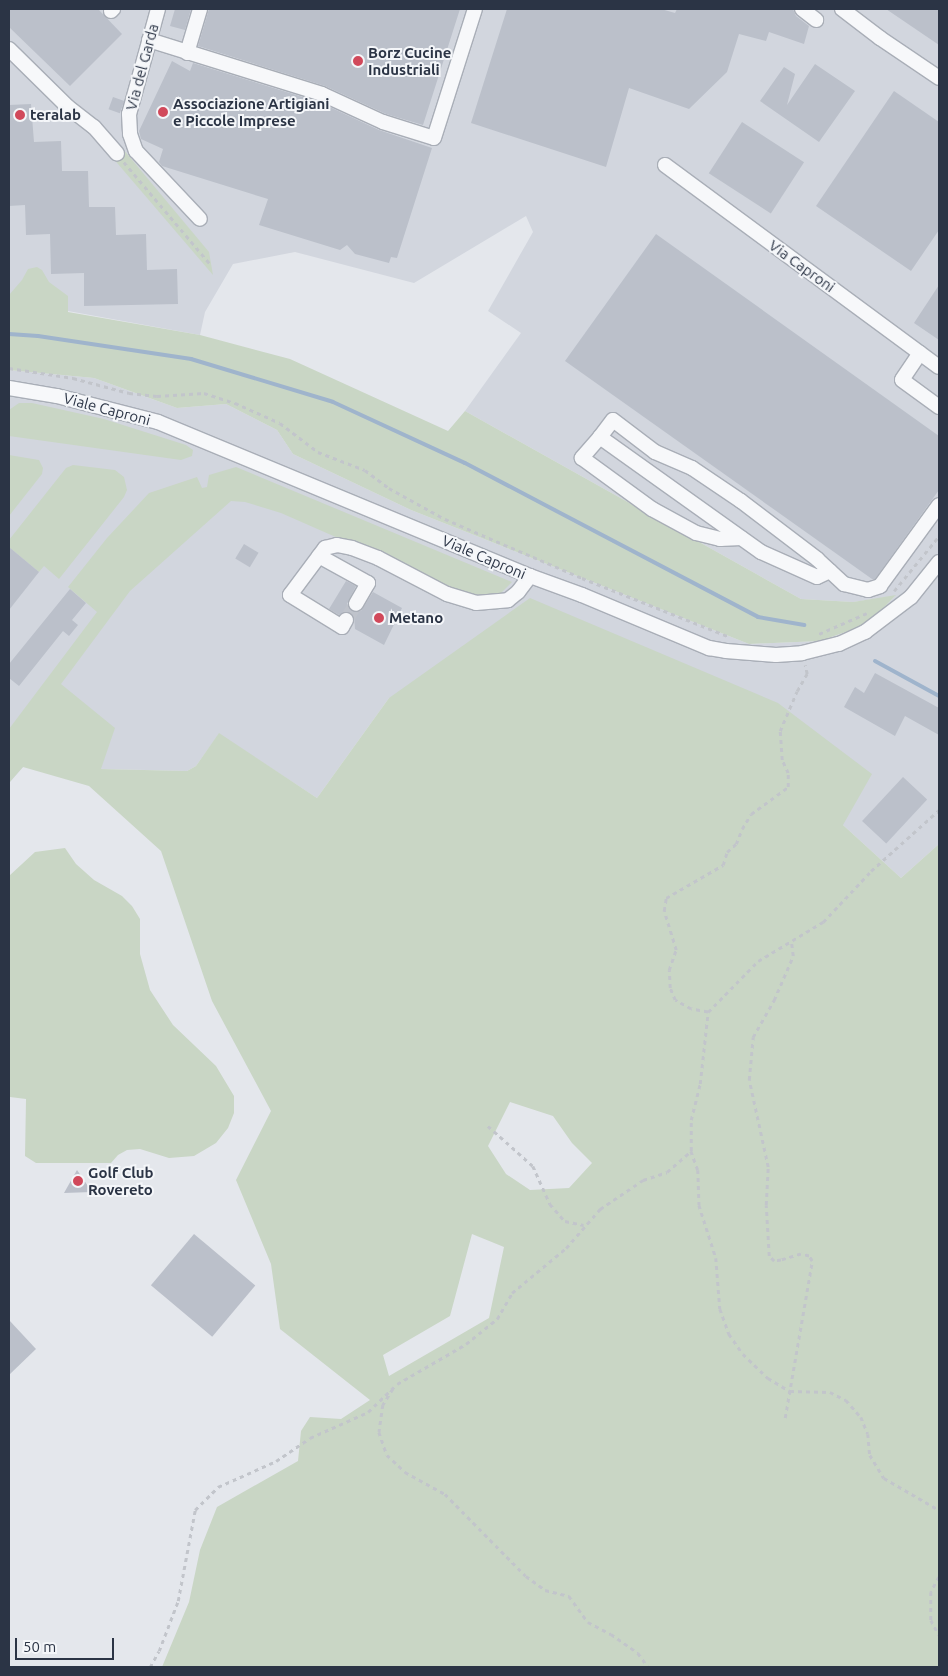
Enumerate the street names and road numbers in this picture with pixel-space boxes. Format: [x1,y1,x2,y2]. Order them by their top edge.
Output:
street label: Via del Garda [122,22,162,112]
street label: Via Caproni [766,236,838,296]
street label: Viale Caproni [62,389,152,429]
street label: Viale Caproni [439,531,529,583]

